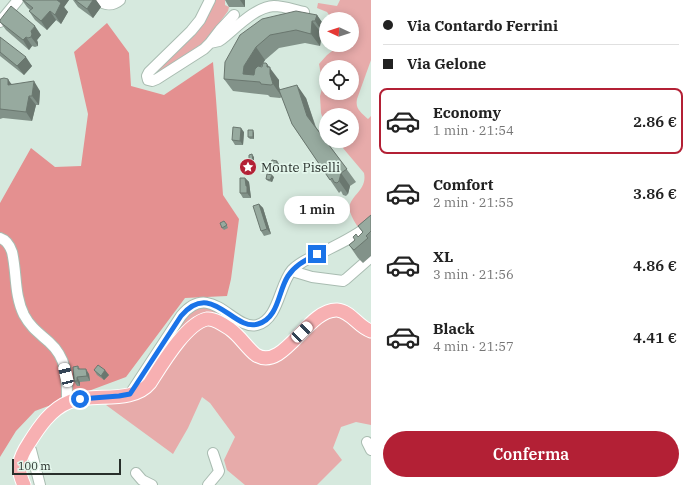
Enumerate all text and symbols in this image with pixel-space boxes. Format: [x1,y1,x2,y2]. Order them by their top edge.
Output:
north arrow [319,12,359,52]
map controls [319,12,359,148]
text: Via Contardo Ferrini [407,16,558,35]
text: Via Gelone [407,54,486,73]
button: locate [319,60,359,100]
icon: car [385,103,421,139]
text: Economy [433,103,501,122]
button: layers [319,108,359,148]
text: 2.86 € [633,112,677,131]
text: 1 min · 21:54 [433,122,514,139]
place icon: Monte Piselli [238,157,258,177]
place label: Monte Piselli [261,159,340,176]
icon: car [385,175,421,211]
text: Comfort [433,175,493,194]
text: 3.86 € [633,184,677,203]
text: 2 min · 21:55 [433,194,514,211]
callout: 1 min [284,196,350,224]
text: 1 min [299,201,335,218]
route end [308,245,326,263]
icon: car [385,247,421,283]
text: XL [433,247,453,266]
text: 4.86 € [633,256,677,275]
text: 3 min · 21:56 [433,266,514,283]
car [289,319,315,345]
icon: car [385,319,421,355]
text: Black [433,319,474,338]
text: 4.41 € [633,328,677,347]
text: 4 min · 21:57 [433,338,514,355]
car [57,362,75,388]
route start [71,390,89,408]
button: Conferma [383,431,679,477]
scale bar [12,457,121,476]
text: 100 m [18,459,51,473]

